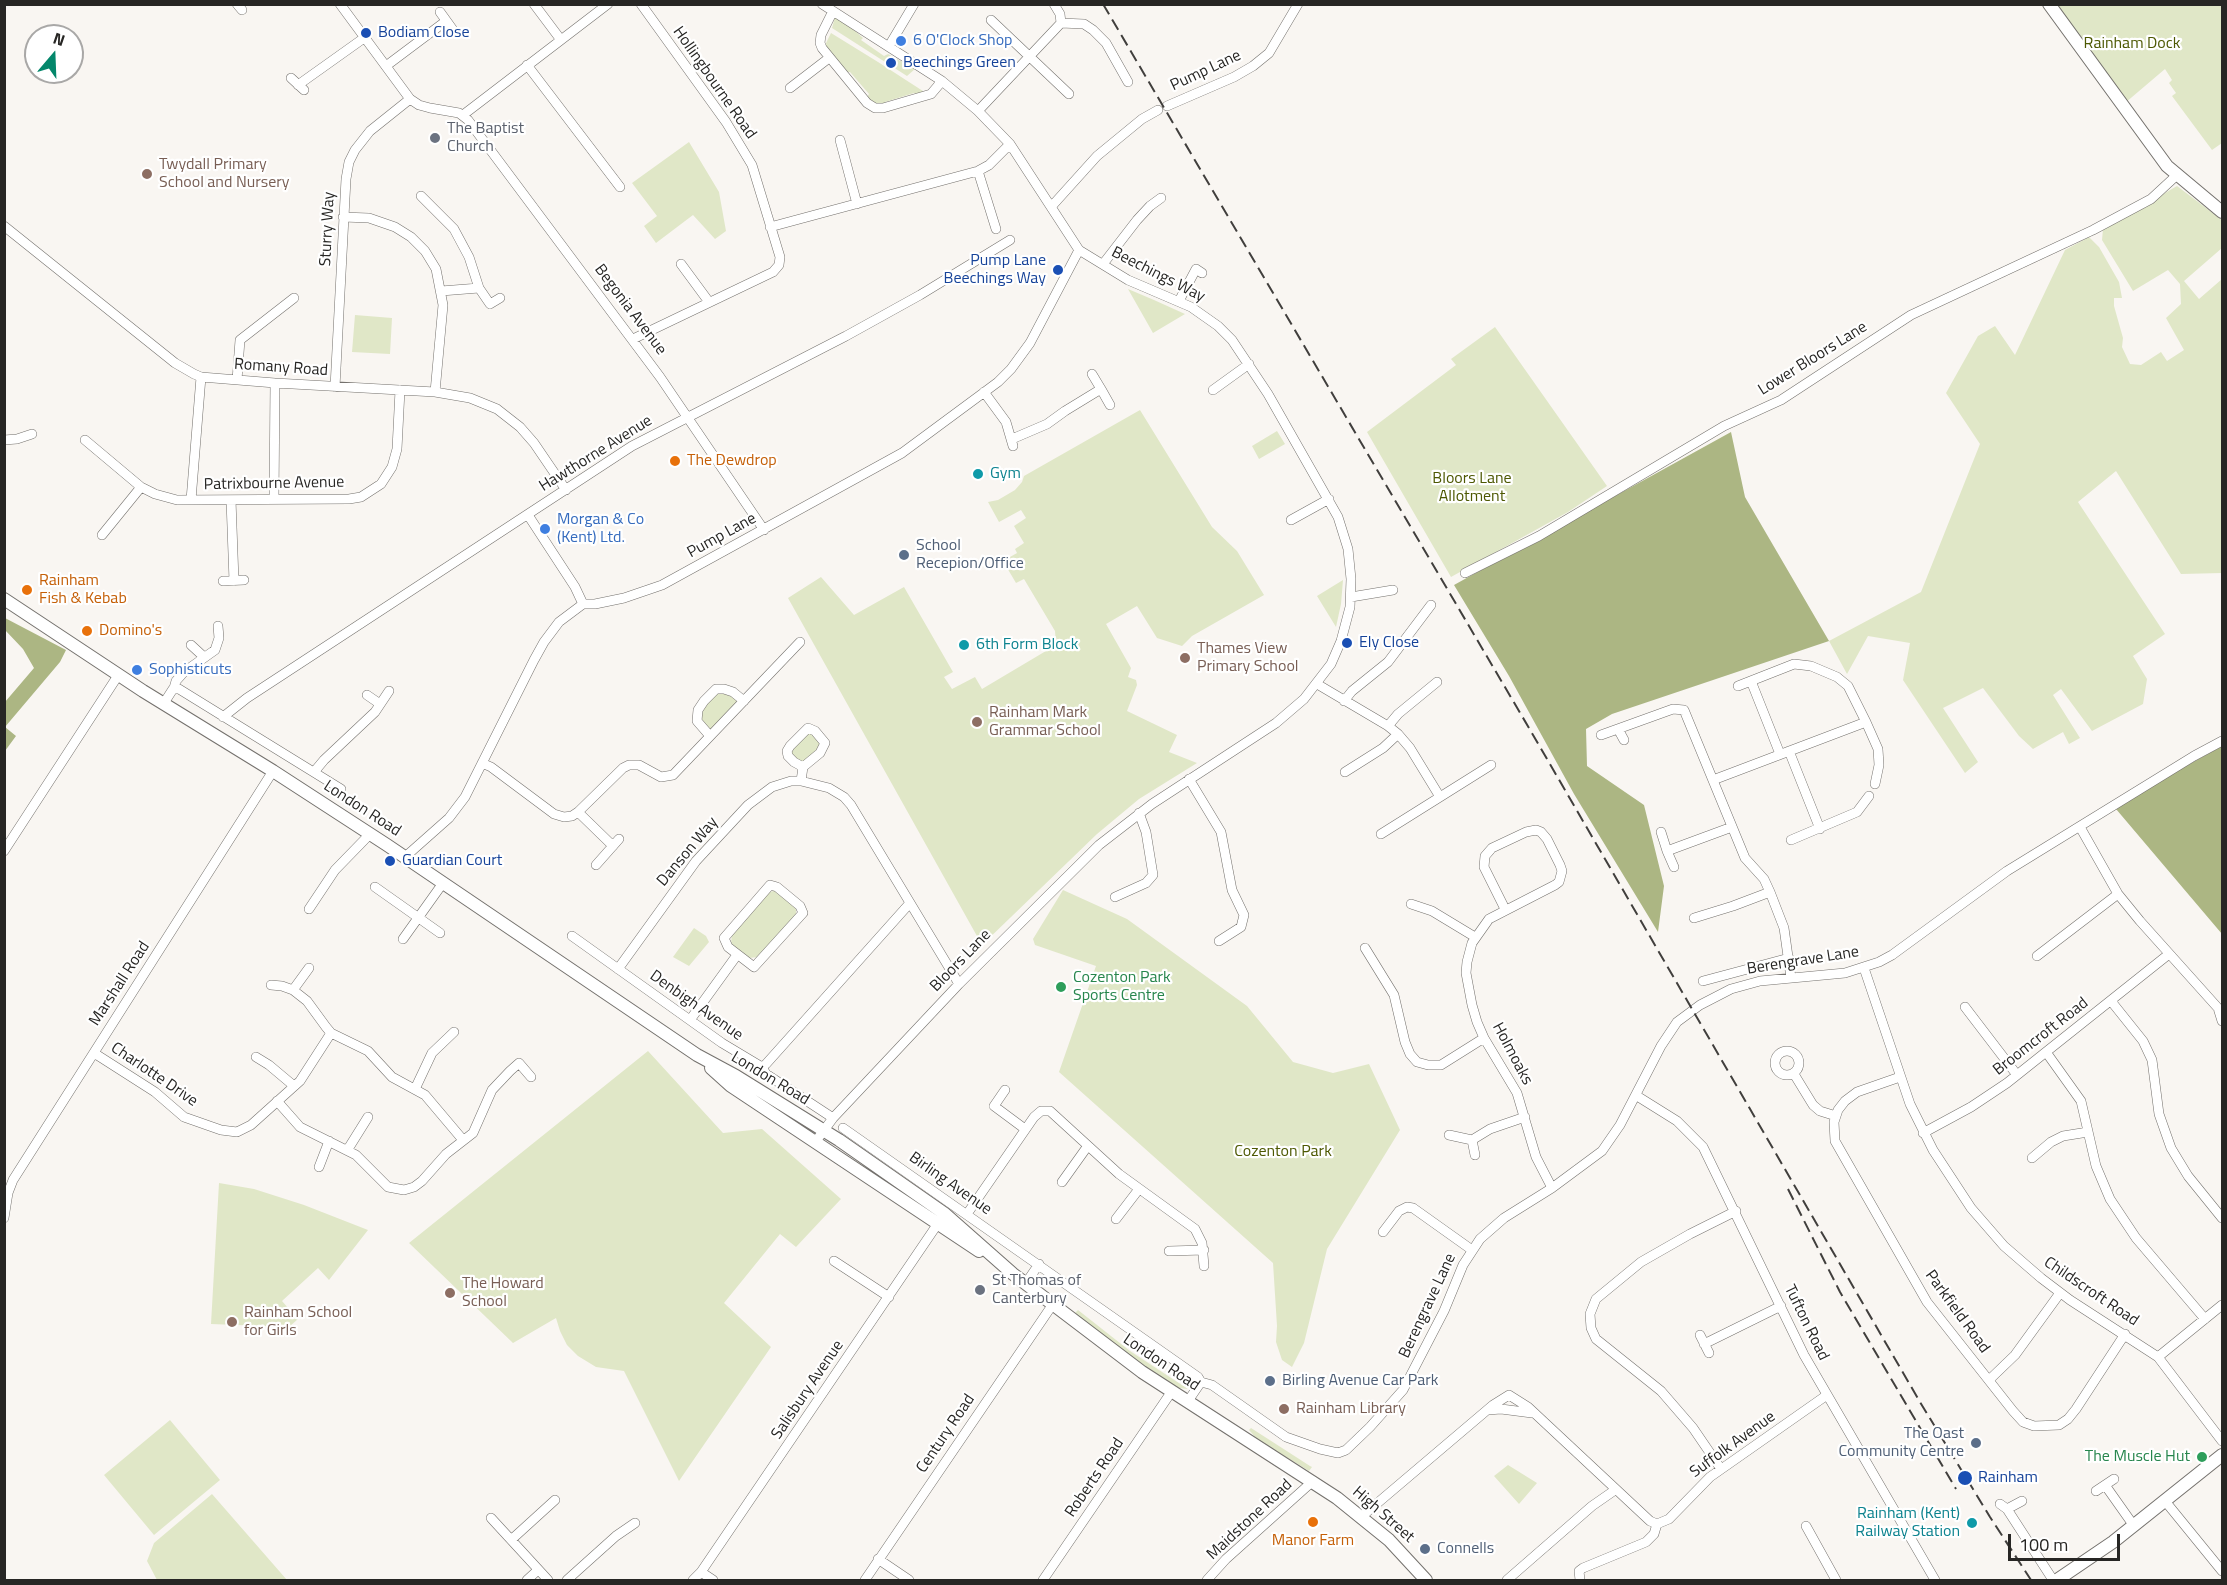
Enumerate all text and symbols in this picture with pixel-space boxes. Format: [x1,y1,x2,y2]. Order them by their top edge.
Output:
place label: Bodiam Close [378,23,470,43]
street label: Hollingbourne Road [668,23,760,143]
north arrow [24,24,84,84]
text: N [50,26,68,52]
marker: Bodiam Close [359,26,373,40]
place label: 6 O'Clock Shop [913,31,1013,51]
marker: 6 O'Clock Shop [894,34,908,48]
park label: Rainham Dock [2084,34,2180,54]
street label: Pump Lane [1168,46,1244,96]
place label: Beechings Green [903,53,1016,73]
marker: Beechings Green [884,56,898,70]
place label: The Baptist Church [447,119,524,157]
marker: The Baptist Church [428,131,442,145]
place label: Twydall Primary School and Nursery [159,155,290,193]
marker: Twydall Primary School and Nursery [140,167,154,181]
street label: Sturry Way [316,191,340,267]
street label: Beechings Way [1108,243,1208,307]
place label: Pump Lane Beechings Way [944,251,1046,289]
street label: Begonia Avenue [590,261,670,359]
marker: Pump Lane Beechings Way [1051,263,1065,277]
street label: Lower Bloors Lane [1755,318,1871,400]
street label: Romany Road [233,355,329,381]
street label: Hawthorne Avenue [536,412,656,496]
place label: The Dewdrop [687,451,777,471]
marker: The Dewdrop [668,454,682,468]
place label: Gym [990,464,1021,484]
marker: Gym [971,467,985,481]
park label: Bloors Lane Allotment [1432,469,1512,507]
street label: Patrixbourne Avenue [204,473,344,495]
street label: Pump Lane [684,509,760,563]
place label: Morgan & Co (Kent) Ltd. [557,510,644,548]
marker: Morgan & Co (Kent) Ltd. [538,522,552,536]
place label: School Recepion/Office [916,536,1024,574]
marker: School Recepion/Office [897,548,911,562]
place label: Rainham Fish & Kebab [39,571,127,609]
marker: Rainham Fish & Kebab [20,583,34,597]
place label: Domino's [99,621,162,641]
marker: Domino's [80,624,94,638]
place label: Ely Close [1359,633,1419,653]
place label: 6th Form Block [976,635,1078,655]
marker: Ely Close [1340,636,1354,650]
marker: 6th Form Block [957,638,971,652]
place label: Thames View Primary School [1197,639,1299,677]
marker: Thames View Primary School [1178,651,1192,665]
place label: Sophisticuts [149,660,232,680]
marker: Sophisticuts [130,663,144,677]
place label: Rainham Mark Grammar School [989,703,1101,741]
marker: Rainham Mark Grammar School [970,715,984,729]
street label: London Road [320,777,404,841]
street label: Danson Way [653,813,723,891]
place label: Guardian Court [402,851,502,871]
marker: Guardian Court [383,854,397,868]
street label: Bloors Lane [927,926,995,996]
street label: Marshall Road [86,938,154,1030]
street label: Berengrave Lane [1746,943,1860,979]
street label: Denbigh Avenue [646,967,746,1045]
place label: Cozenton Park Sports Centre [1073,968,1171,1006]
marker: Cozenton Park Sports Centre [1054,980,1068,994]
street label: Broomcroft Road [1990,994,2092,1080]
street label: Holmoaks [1488,1020,1536,1088]
street label: Charlotte Drive [107,1039,201,1111]
street label: London Road [727,1048,813,1110]
park label: Cozenton Park [1234,1142,1332,1162]
street label: Birling Avenue [905,1148,995,1220]
street label: Berengrave Lane [1395,1251,1461,1361]
street label: Childscroft Road [2040,1253,2142,1331]
street label: Parkfield Road [1920,1267,1994,1357]
place label: St Thomas of Canterbury [992,1271,1081,1309]
place label: The Howard School [462,1274,544,1312]
street label: Tufton Road [1779,1282,1833,1364]
marker: St Thomas of Canterbury [973,1283,987,1297]
marker: The Howard School [443,1286,457,1300]
place label: Rainham School for Girls [244,1303,352,1341]
marker: Rainham School for Girls [225,1315,239,1329]
street label: London Road [1119,1330,1203,1396]
street label: Salisbury Avenue [768,1337,848,1443]
place label: Birling Avenue Car Park [1282,1371,1438,1391]
marker: Birling Avenue Car Park [1263,1374,1277,1388]
street label: Century Road [913,1391,979,1477]
place label: Rainham Library [1296,1399,1406,1419]
marker: Rainham Library [1277,1402,1291,1416]
street label: Suffolk Avenue [1687,1408,1779,1482]
place label: The Oast Community Centre [1839,1424,1964,1462]
street label: Roberts Road [1061,1435,1129,1521]
marker: The Oast Community Centre [1969,1436,1983,1450]
place label: The Muscle Hut [2085,1447,2190,1467]
marker: The Muscle Hut [2195,1450,2209,1464]
place label: Rainham [1978,1468,2038,1488]
marker: Rainham [1956,1469,1974,1487]
street label: Maidstone Road [1203,1476,1297,1564]
street label: High Street [1348,1483,1418,1547]
place label: Rainham (Kent) Railway Station [1855,1504,1960,1542]
marker: Manor Farm [1306,1515,1320,1529]
marker: Rainham (Kent) Railway Station [1965,1516,1979,1530]
scale bar [2011,1522,2124,1560]
place label: Manor Farm [1272,1531,1354,1551]
text: 100 m [2019,1531,2068,1558]
place label: Connells [1437,1539,1494,1559]
marker: Connells [1418,1542,1432,1556]

